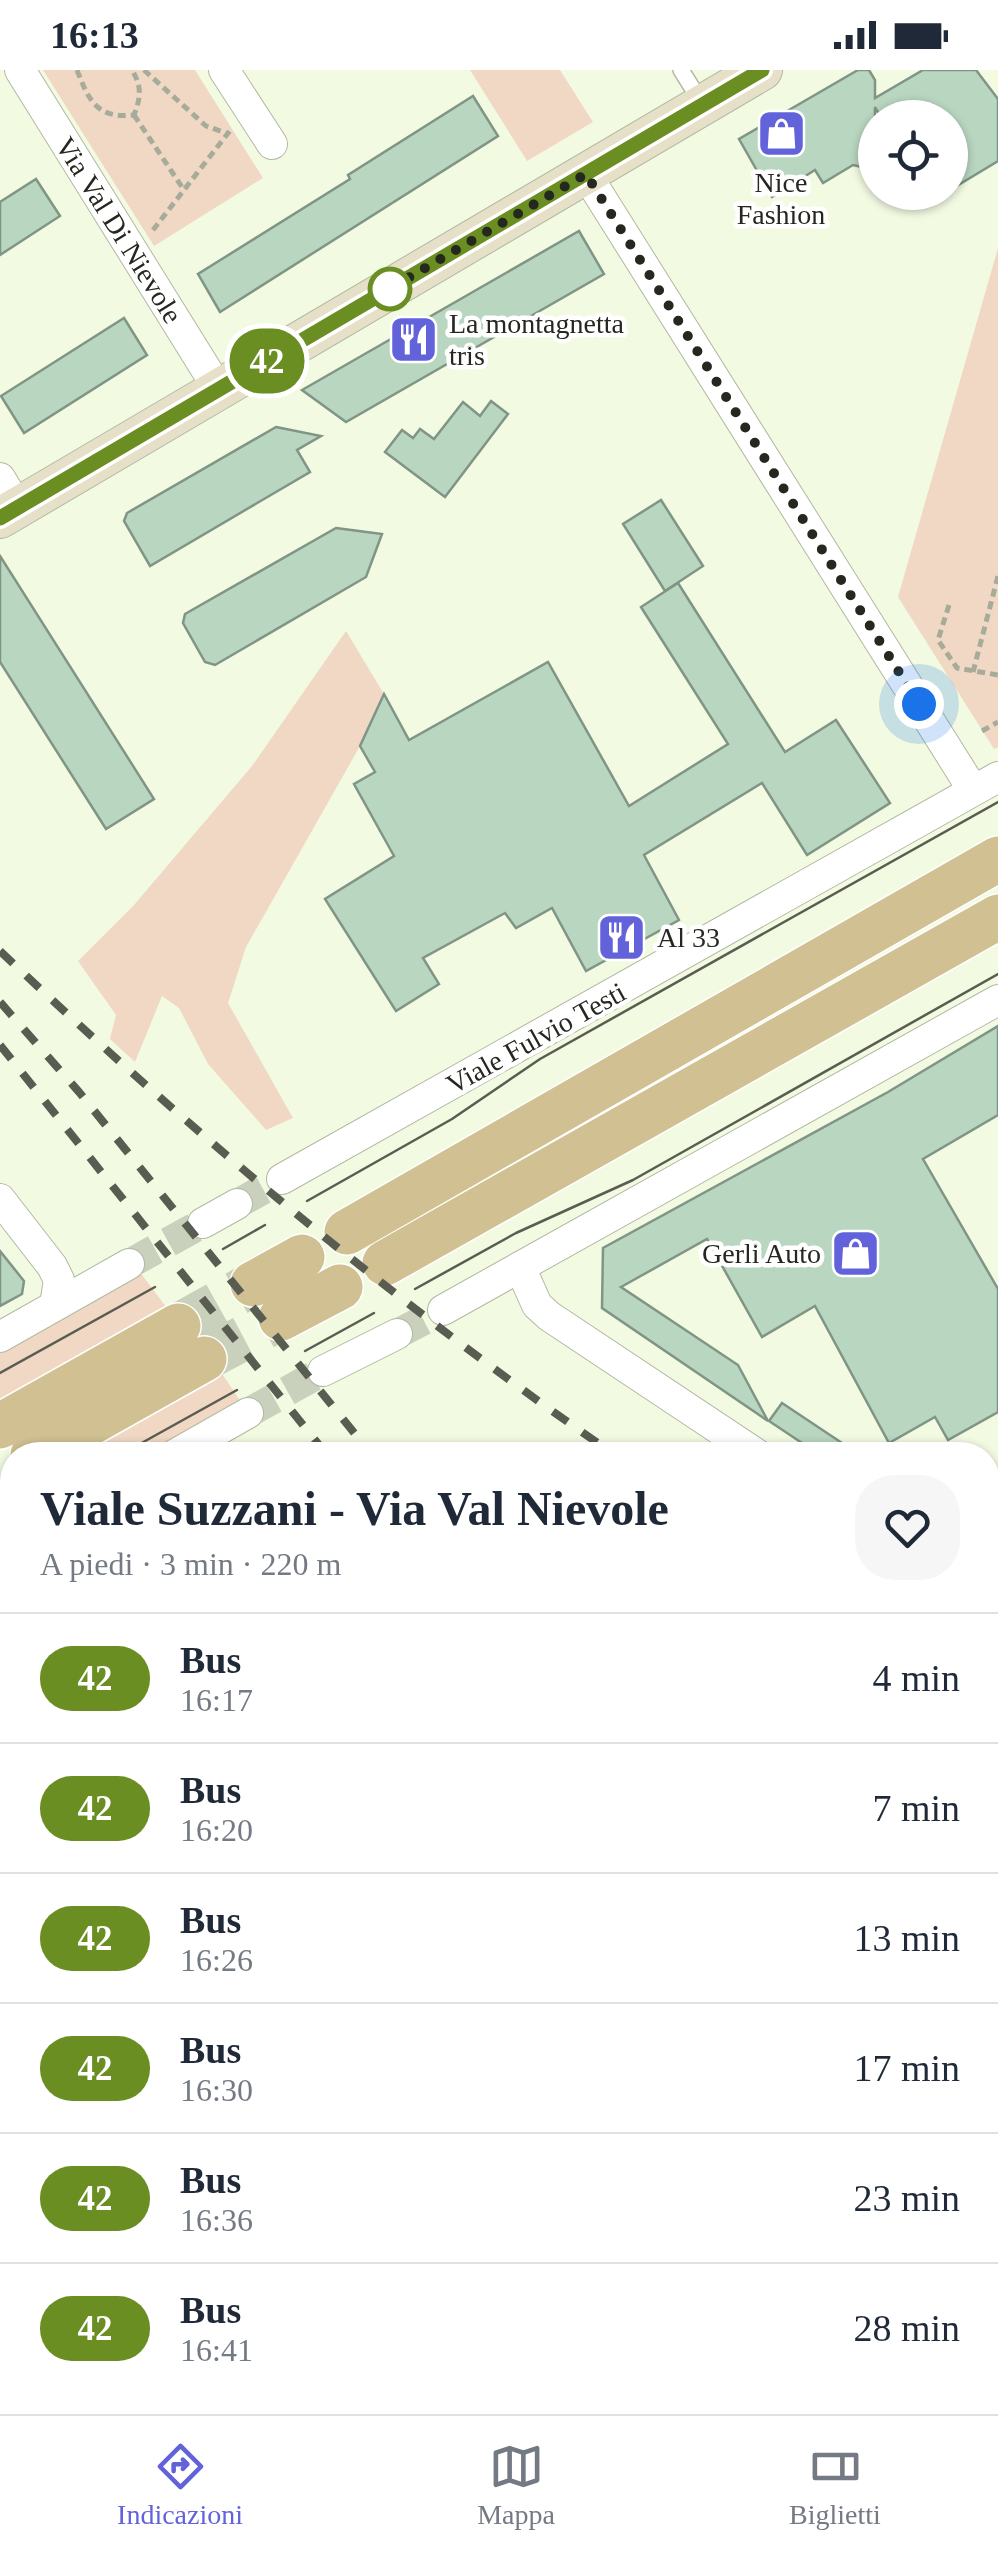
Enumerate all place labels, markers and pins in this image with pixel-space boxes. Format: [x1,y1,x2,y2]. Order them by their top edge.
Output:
shop icon: Nice Fashion [755,108,807,160]
place label: Nice Fashion [737,167,825,230]
unlabelled marker [369,268,411,310]
place label: La montagnetta tris [449,308,625,371]
restaurant icon: La montagnetta tris [388,313,440,365]
restaurant icon: Al 33 [596,911,648,963]
place label: Al 33 [657,922,720,953]
shop icon: Gerli Auto [830,1227,882,1279]
place label: Gerli Auto [702,1238,821,1269]

